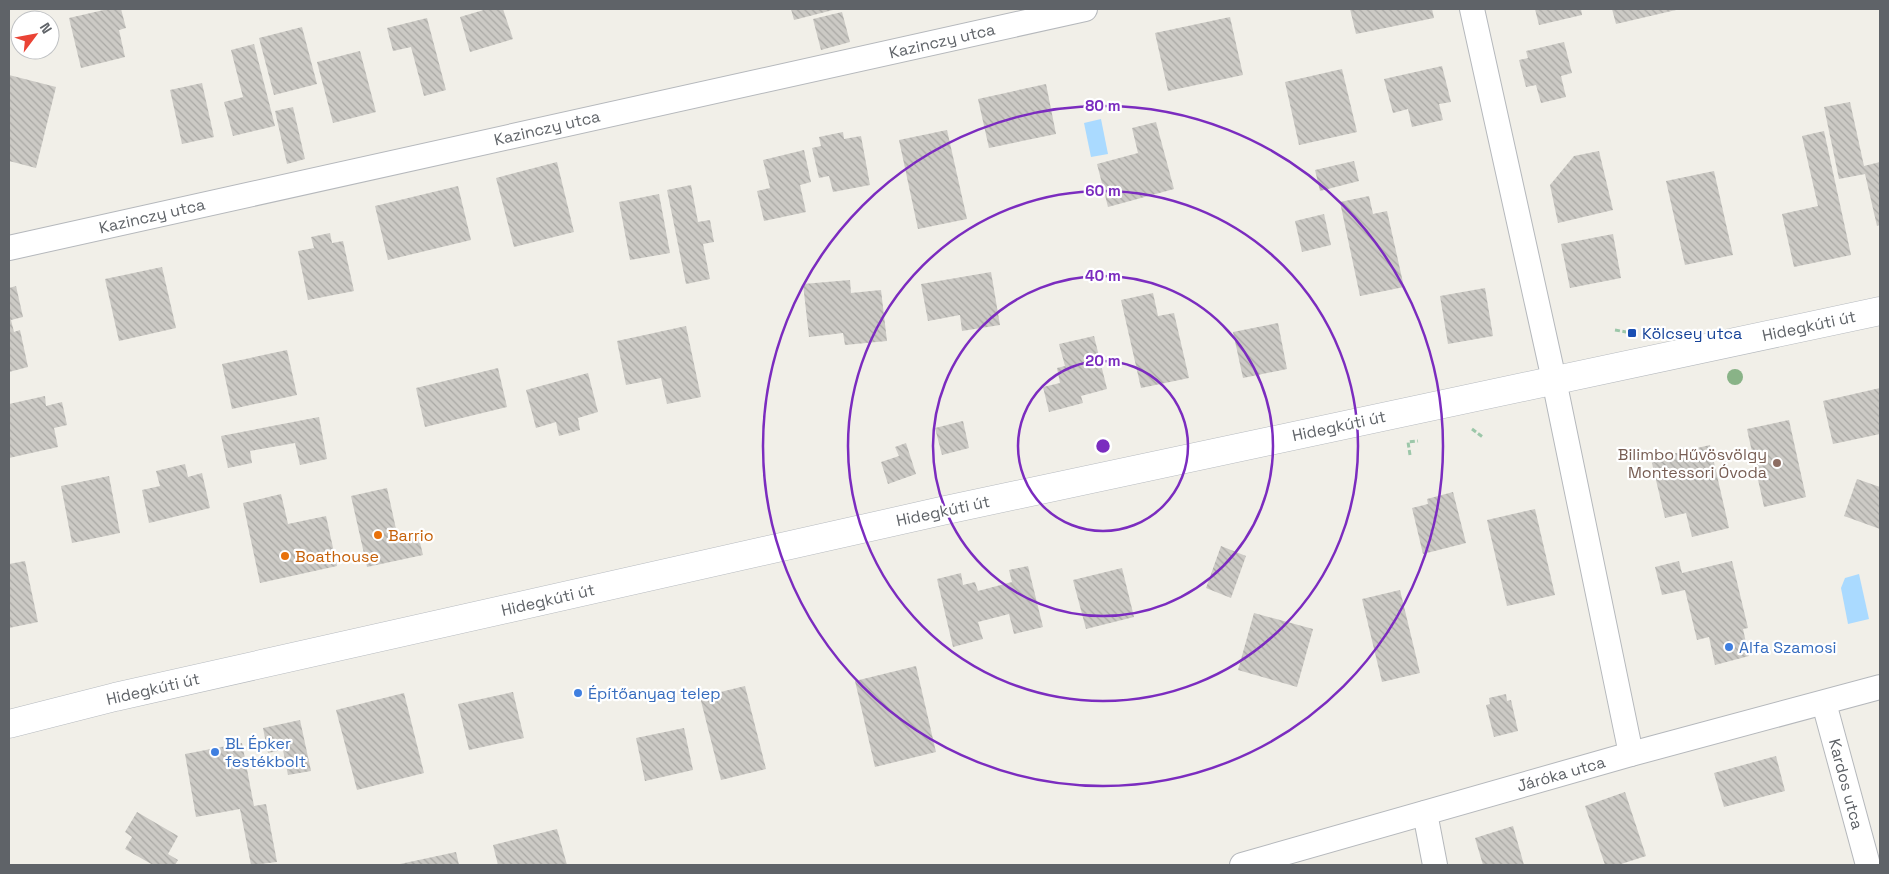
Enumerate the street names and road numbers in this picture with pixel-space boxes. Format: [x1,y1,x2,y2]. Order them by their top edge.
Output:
street label: Kazinczy utca [887,19,997,63]
street label: Kazinczy utca [492,106,602,150]
street label: Kazinczy utca [97,194,207,238]
street label: Hidegkúti út [1760,306,1858,346]
street label: Hidegkúti út [1290,406,1388,446]
street label: Hidegkúti út [894,491,992,531]
street label: Hidegkúti út [499,579,597,621]
street label: Hidegkúti út [104,668,202,710]
street label: Kardos utca [1824,736,1868,832]
street label: Járóka utca [1514,751,1608,797]

